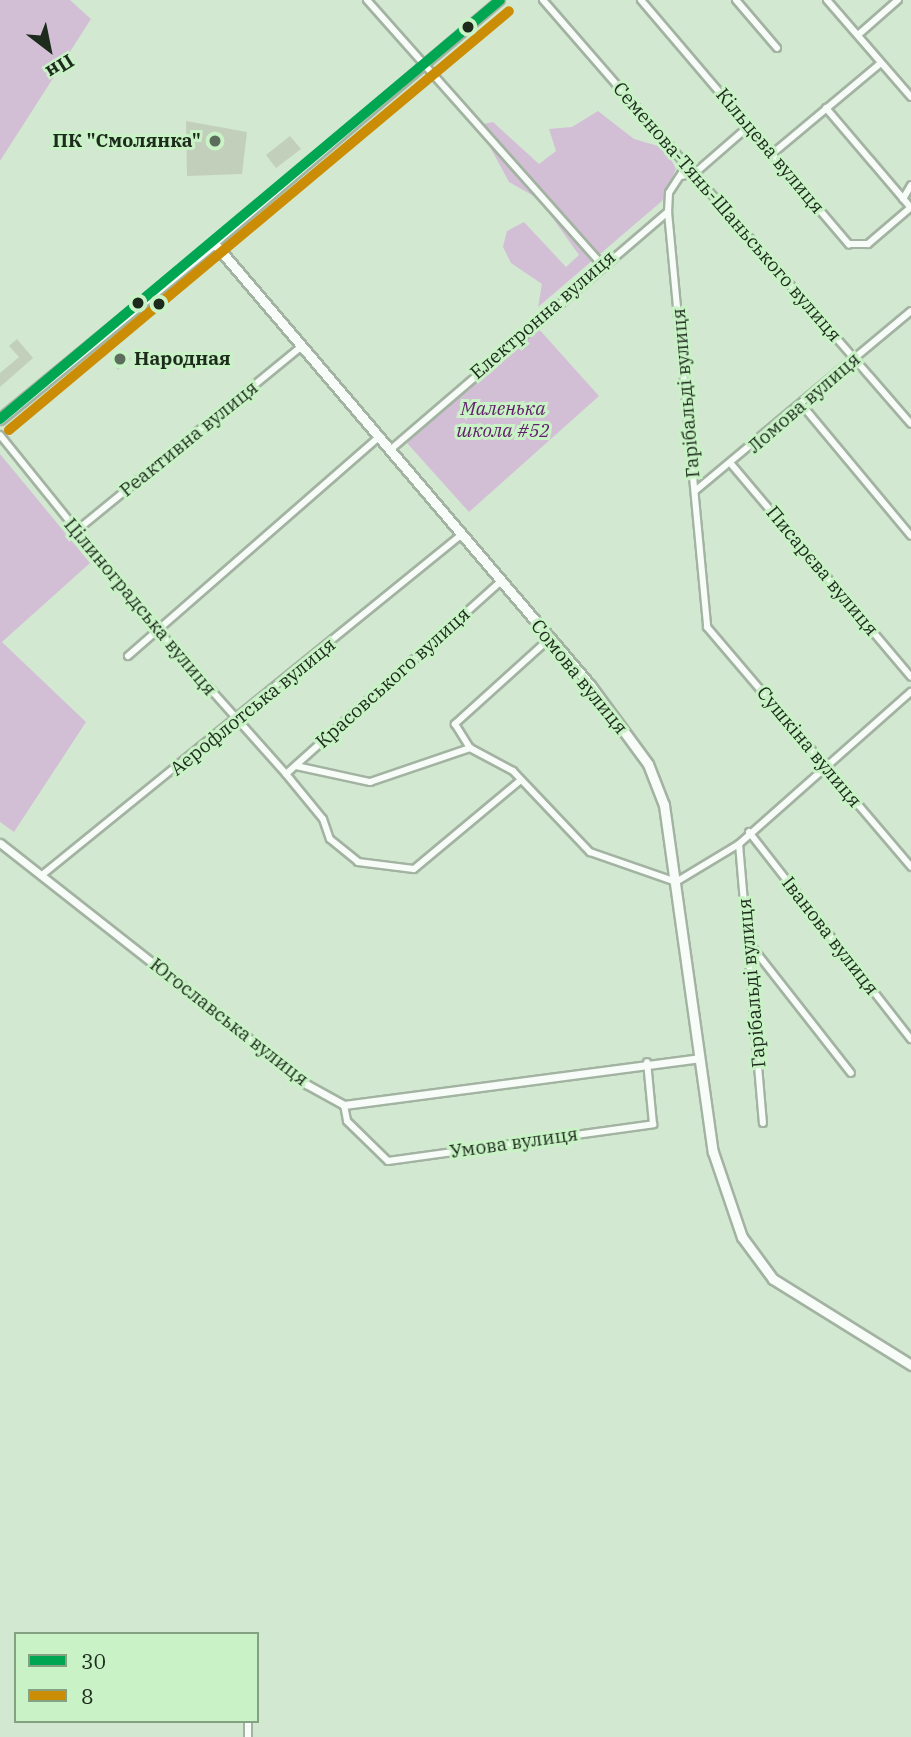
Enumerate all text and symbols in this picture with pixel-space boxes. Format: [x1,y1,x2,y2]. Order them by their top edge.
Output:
north arrow [14,14,84,84]
unlabelled marker [461,20,475,34]
text: Пн [42,49,78,84]
street label: Семенова-Тянь-Шаньського вулиця [608,78,846,346]
street label: Кільцева вулиця [711,84,829,218]
place label: ПК "Смолянка" [53,130,201,152]
marker: ПК "Смолянка" [207,133,223,149]
street label: Електронна вулиця [466,246,620,384]
unlabelled marker [131,296,145,310]
unlabelled marker [152,297,166,311]
street label: Гарібальді вулиця [667,307,705,479]
place label: Народная [134,348,231,370]
street label: Ломова вулиця [743,348,865,458]
marker: Народная [112,351,128,367]
street label: Реактивна вулиця [115,376,263,502]
park label: Маленька школа #52 [456,398,550,442]
street label: Писарєва вулиця [761,501,883,641]
street label: Цілиноградська вулиця [59,514,221,700]
street label: Красовського вулиця [311,603,475,753]
street label: Сомова вулиця [526,615,632,739]
street label: Аерофлотська вулиця [166,633,340,781]
street label: Сушкіна вулиця [752,682,866,812]
street label: Іванова вулиця [777,872,883,1000]
street label: Гарібальді вулиця [733,897,771,1069]
street label: Югославська вулиця [145,953,313,1091]
street label: Умова вулиця [448,1123,580,1163]
legend [14,1632,259,1723]
text: 30 [81,1647,106,1675]
text: 8 [81,1682,94,1710]

